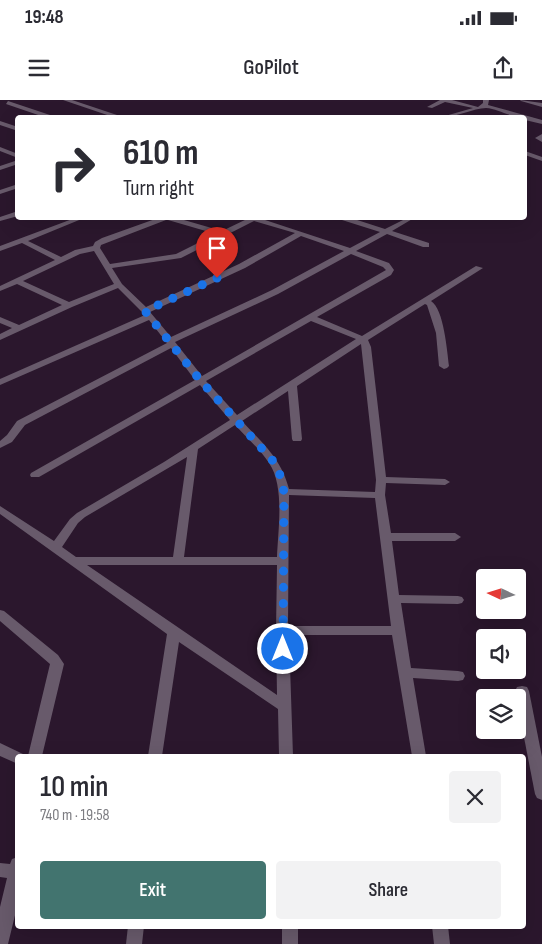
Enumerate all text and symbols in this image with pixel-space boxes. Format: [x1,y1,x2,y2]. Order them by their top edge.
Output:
text: 19:48 [25,6,64,29]
icon: menu [25,54,53,82]
text: GoPilot [243,54,299,81]
icon: share [489,54,517,82]
text: 610 m [123,132,199,175]
icon: right [40,135,105,200]
text: Turn right [123,175,194,202]
pin [196,227,238,278]
icon: arrive [203,234,231,262]
north arrow [476,569,526,619]
map controls [476,569,526,739]
position arrow [256,622,308,674]
button: sound [476,629,526,679]
button: layers [476,689,526,739]
text: 10 min [40,769,108,805]
button: close [449,771,501,823]
text: 740 m · 19:58 [40,806,110,825]
button: Exit [40,861,266,919]
button: Share [276,861,501,919]

